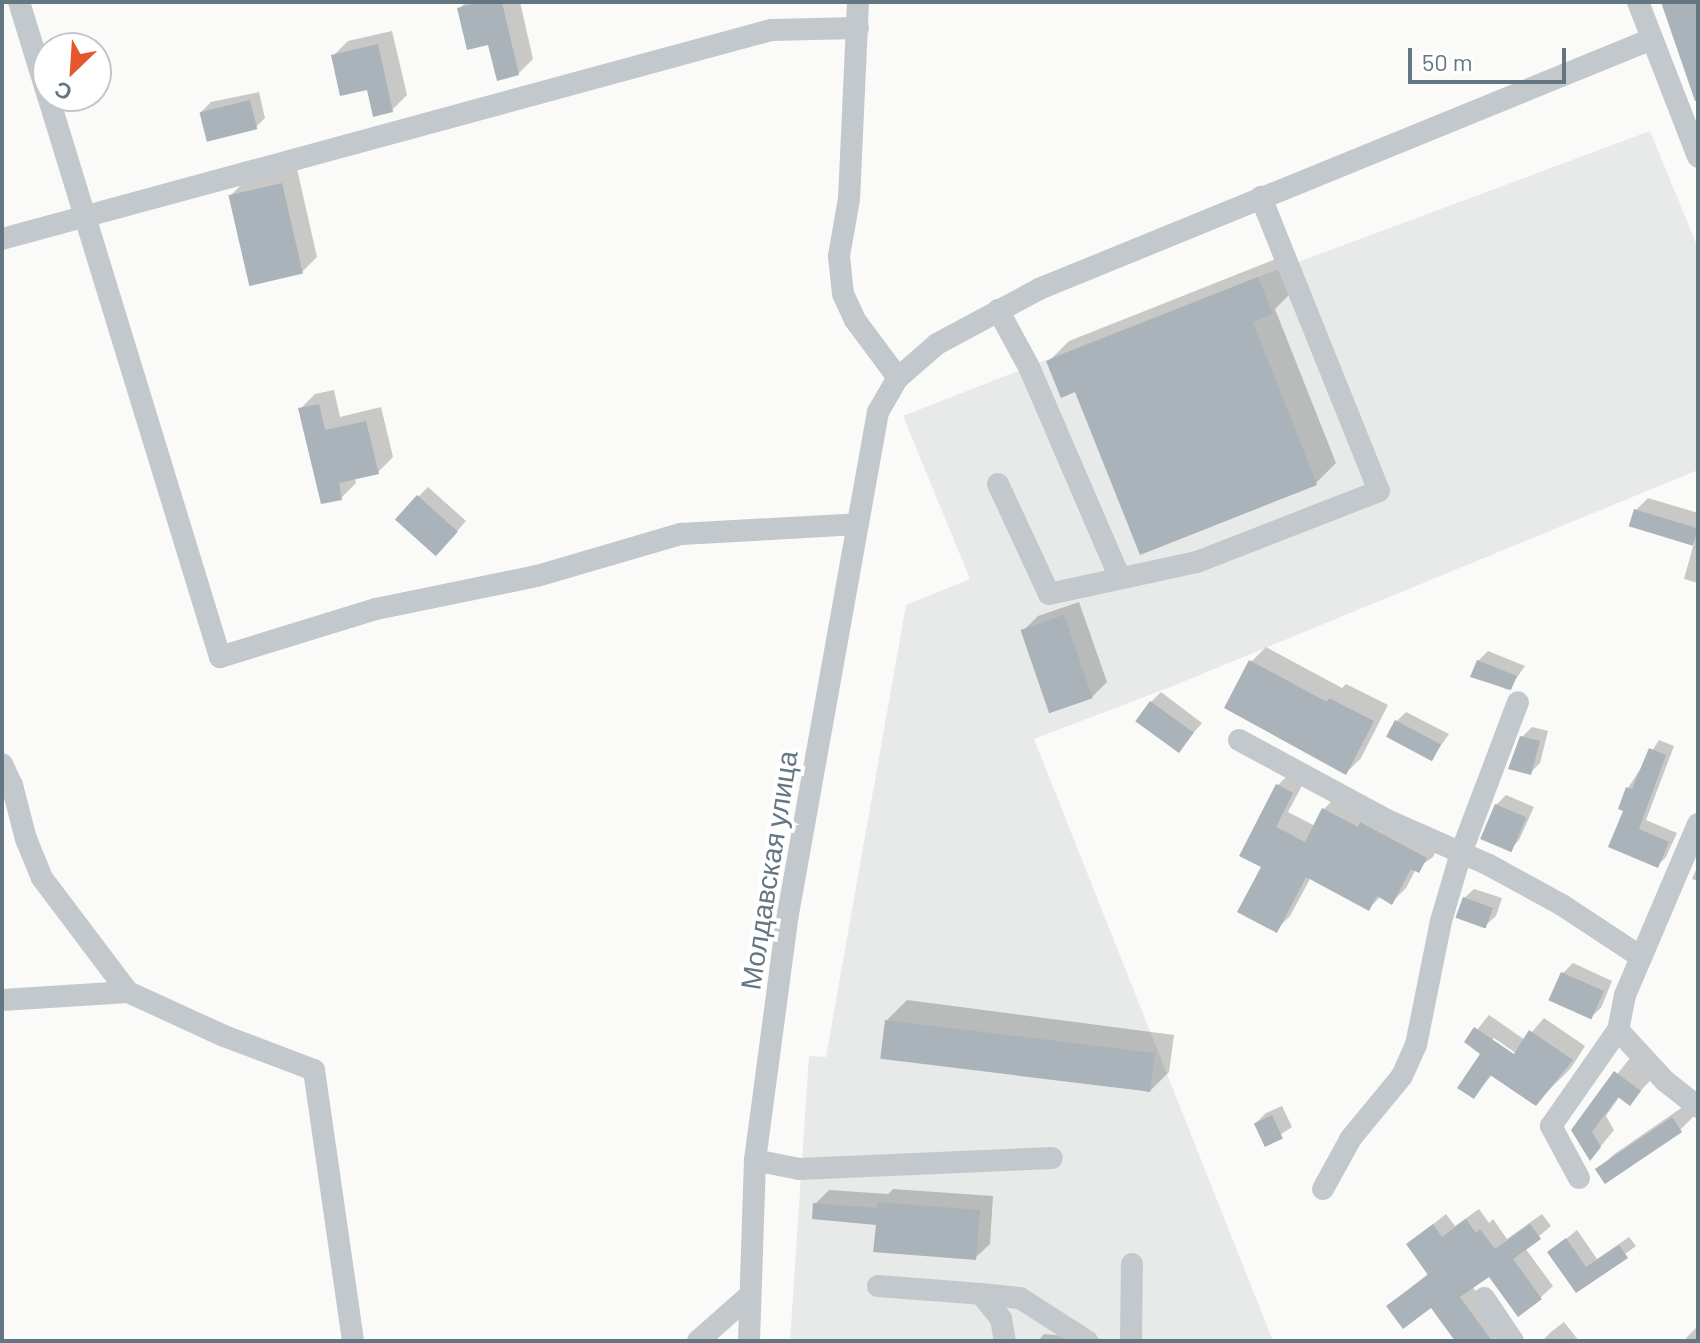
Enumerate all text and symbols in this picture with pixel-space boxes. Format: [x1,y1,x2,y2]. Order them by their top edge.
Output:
north arrow [32,32,112,112]
scale bar [1412,32,1570,82]
text: 50 m [1422,47,1473,76]
text: С [50,77,75,107]
street label: Молдавская улица [733,748,803,992]

